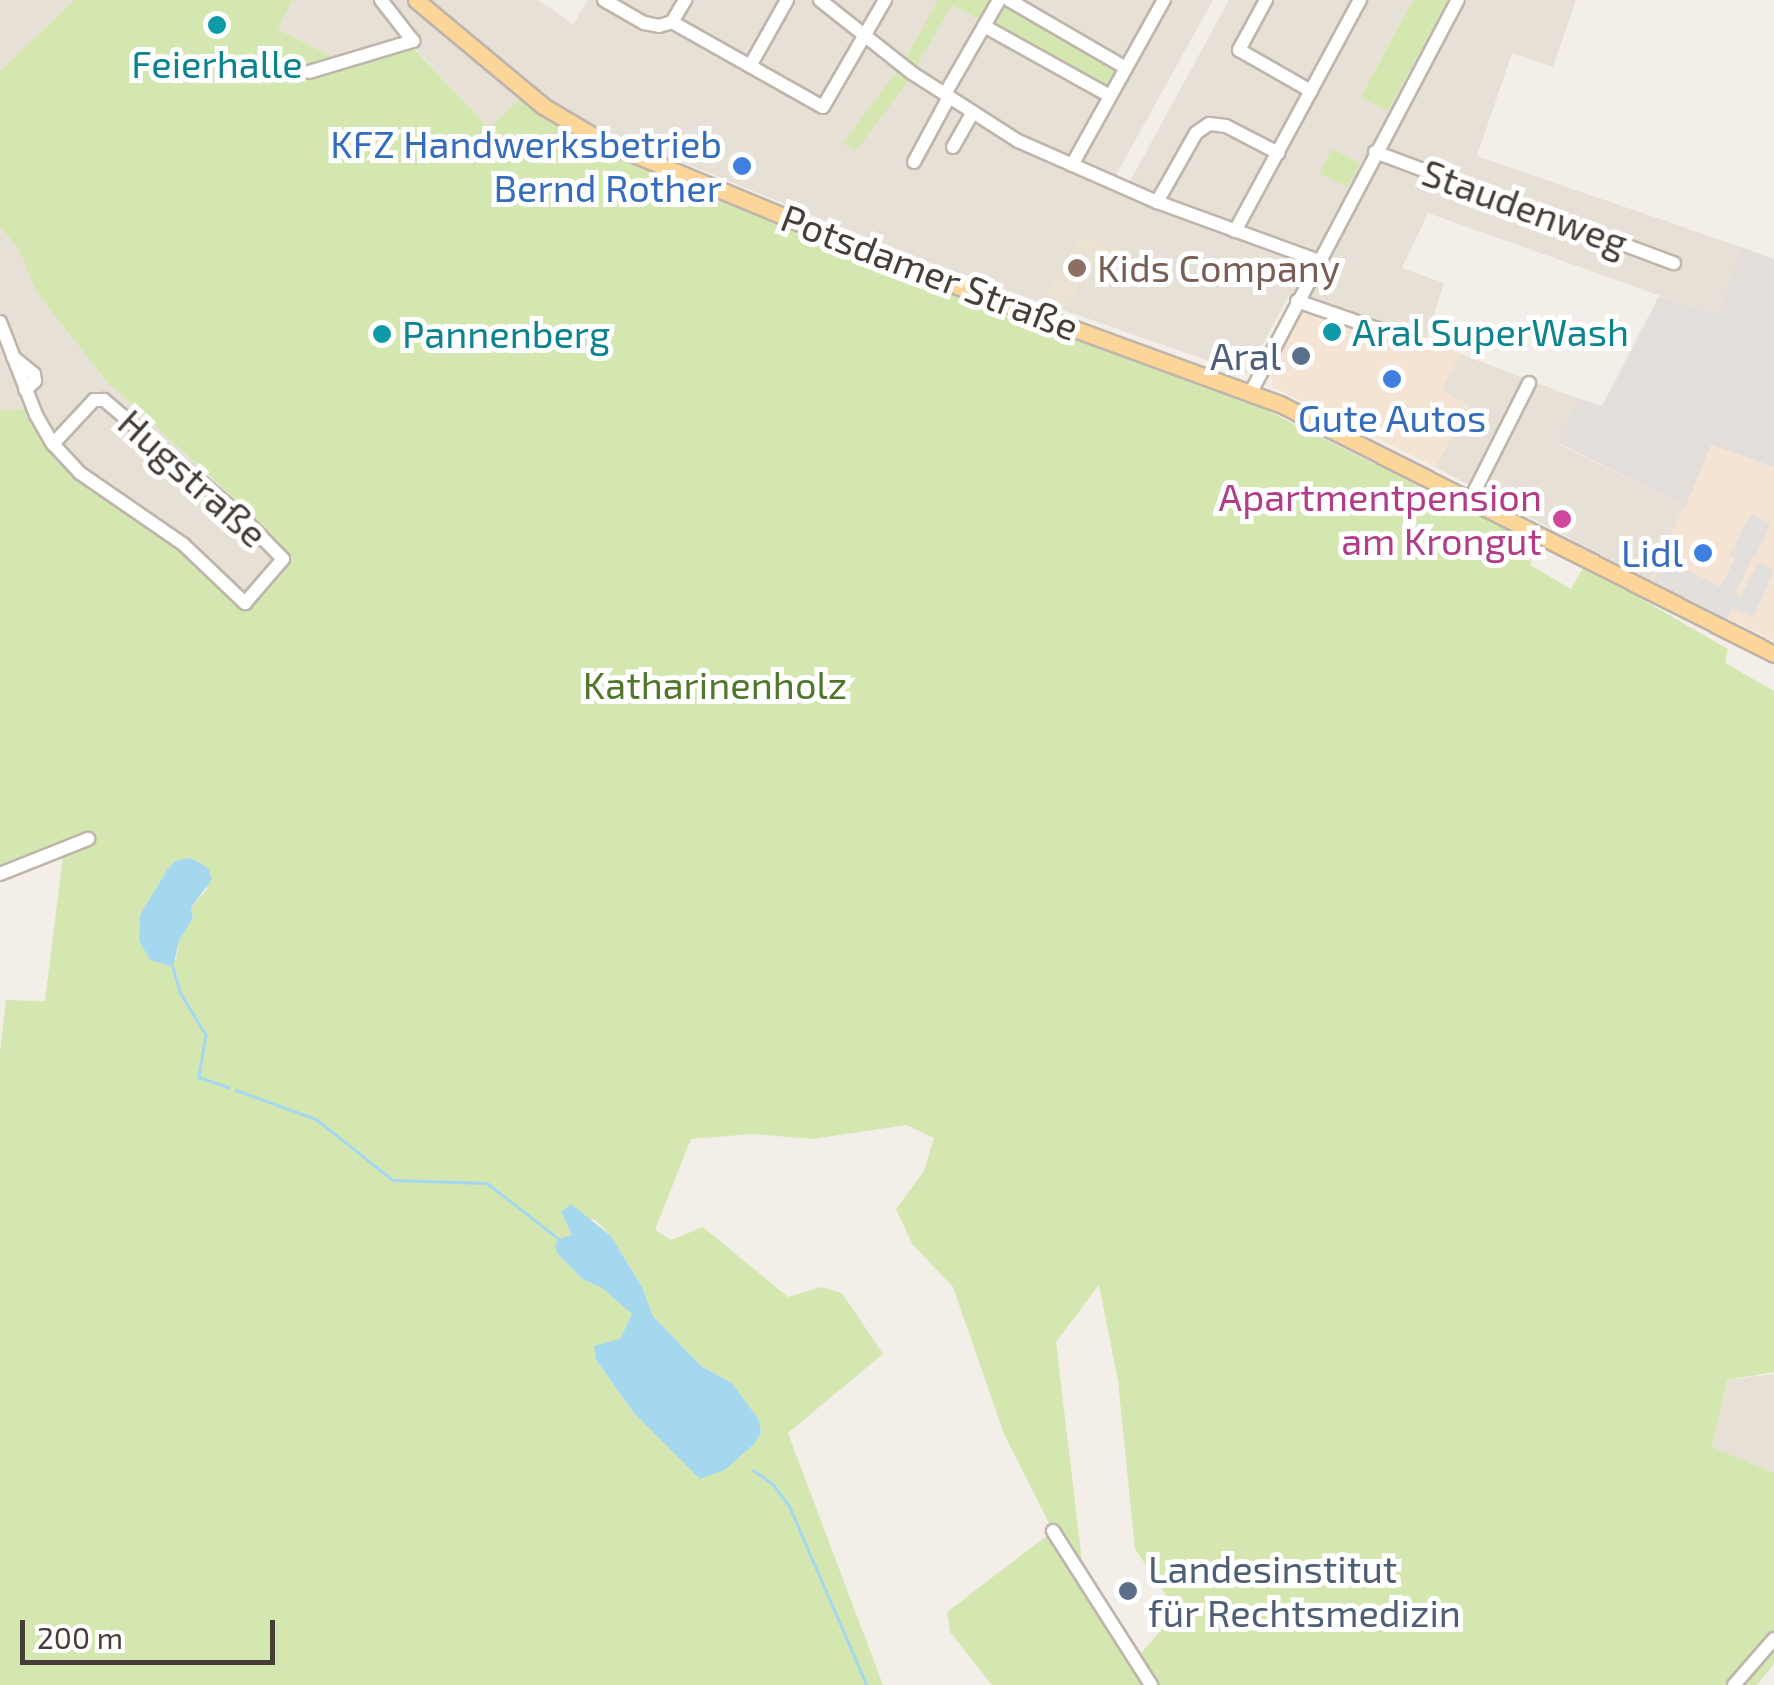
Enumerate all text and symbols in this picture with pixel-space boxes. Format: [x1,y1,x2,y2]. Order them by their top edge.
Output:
marker: Feierhalle [206,14,228,36]
place label: Feierhalle [131,41,303,87]
place label: KFZ Handwerksbetrieb Bernd Rother [330,121,722,210]
street label: Staudenweg [1416,149,1634,265]
marker: KFZ Handwerksbetrieb Bernd Rother [731,155,753,177]
street label: Potsdamer Straße [775,194,1085,350]
place label: Kids Company [1097,245,1340,291]
marker: Kids Company [1066,257,1088,279]
place label: Aral SuperWash [1352,309,1630,355]
place label: Pannenberg [402,311,610,357]
marker: Aral SuperWash [1321,321,1343,343]
marker: Pannenberg [371,323,393,345]
place label: Aral [1210,333,1281,379]
marker: Aral [1290,345,1312,367]
marker: Gute Autos [1381,368,1403,390]
place label: Gute Autos [1297,395,1487,441]
street label: Hugstraße [109,399,277,557]
place label: Apartmentpension am Krongut [1219,474,1542,564]
marker: Apartmentpension am Krongut [1551,508,1573,530]
place label: Lidl [1621,530,1683,576]
marker: Lidl [1692,542,1714,564]
park label: Katharinenholz [583,662,847,708]
place label: Landesinstitut für Rechtsmedizin [1148,1546,1462,1636]
marker: Landesinstitut für Rechtsmedizin [1117,1580,1139,1602]
scale bar [25,1600,280,1662]
text: 200 m [37,1619,123,1655]

